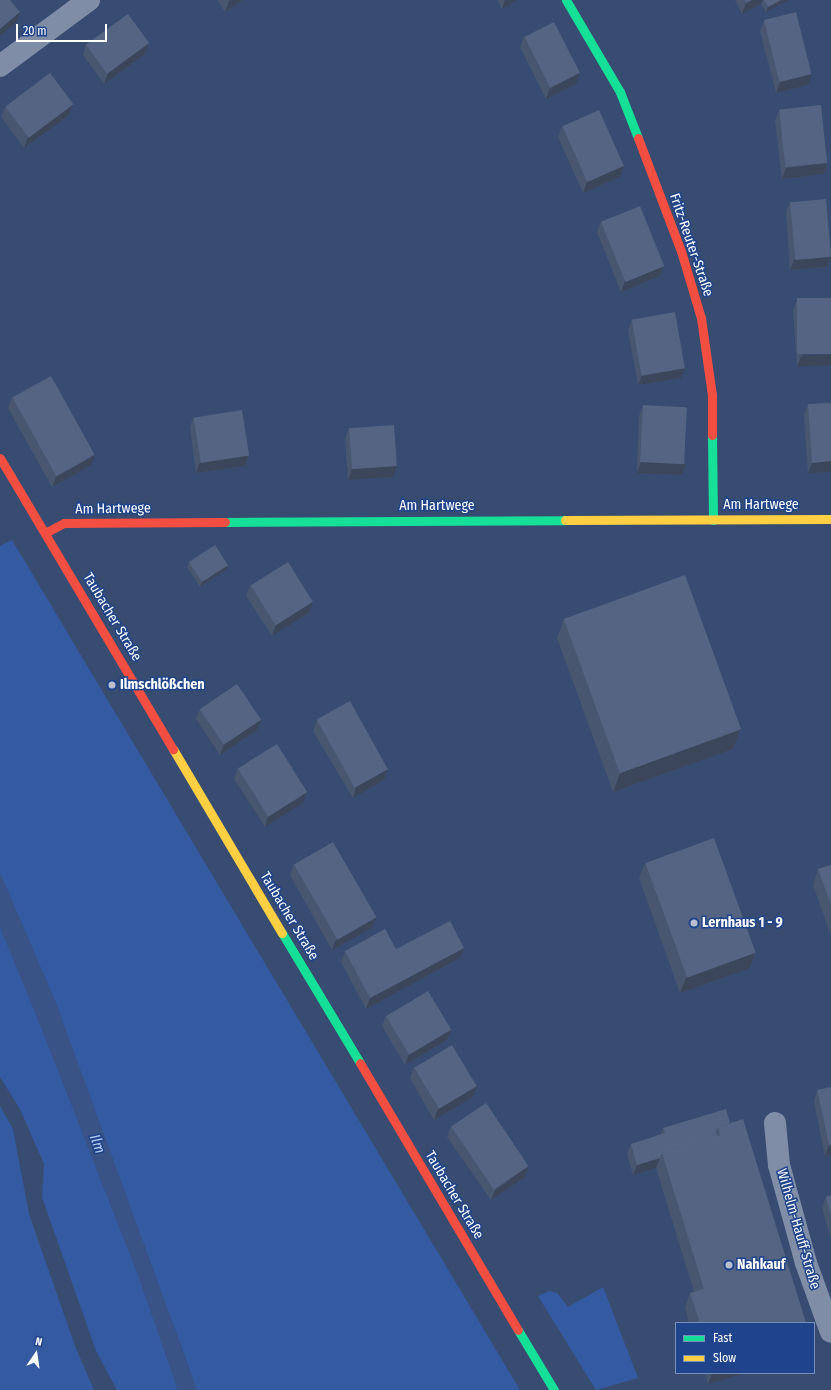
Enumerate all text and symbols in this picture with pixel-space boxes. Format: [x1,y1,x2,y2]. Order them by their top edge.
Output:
scale bar [18,16,109,42]
text: 20 m [23,24,47,38]
street label: Fritz-Reuter-Straße [665,191,717,299]
street label: Am Hartwege [723,497,799,513]
street label: Am Hartwege [399,498,475,514]
street label: Am Hartwege [75,500,151,518]
street label: Taubacher Straße [79,570,145,664]
place label: Ilmschlößchen [120,677,205,693]
marker: Ilmschlößchen [107,680,117,690]
street label: Taubacher Straße [256,869,322,963]
place label: Lernhaus 1 - 9 [702,915,783,931]
marker: Lernhaus 1 - 9 [689,918,699,928]
water label: Ilm [85,1132,109,1156]
street label: Taubacher Straße [421,1148,487,1242]
street label: Wilhelm-Hauff-Straße [773,1167,823,1291]
place label: Nahkauf [737,1257,785,1273]
marker: Nahkauf [724,1260,734,1270]
legend [675,1322,815,1374]
text: Fast [713,1331,732,1345]
north arrow [16,1334,56,1374]
text: N [34,1335,43,1349]
text: Slow [713,1351,736,1365]

